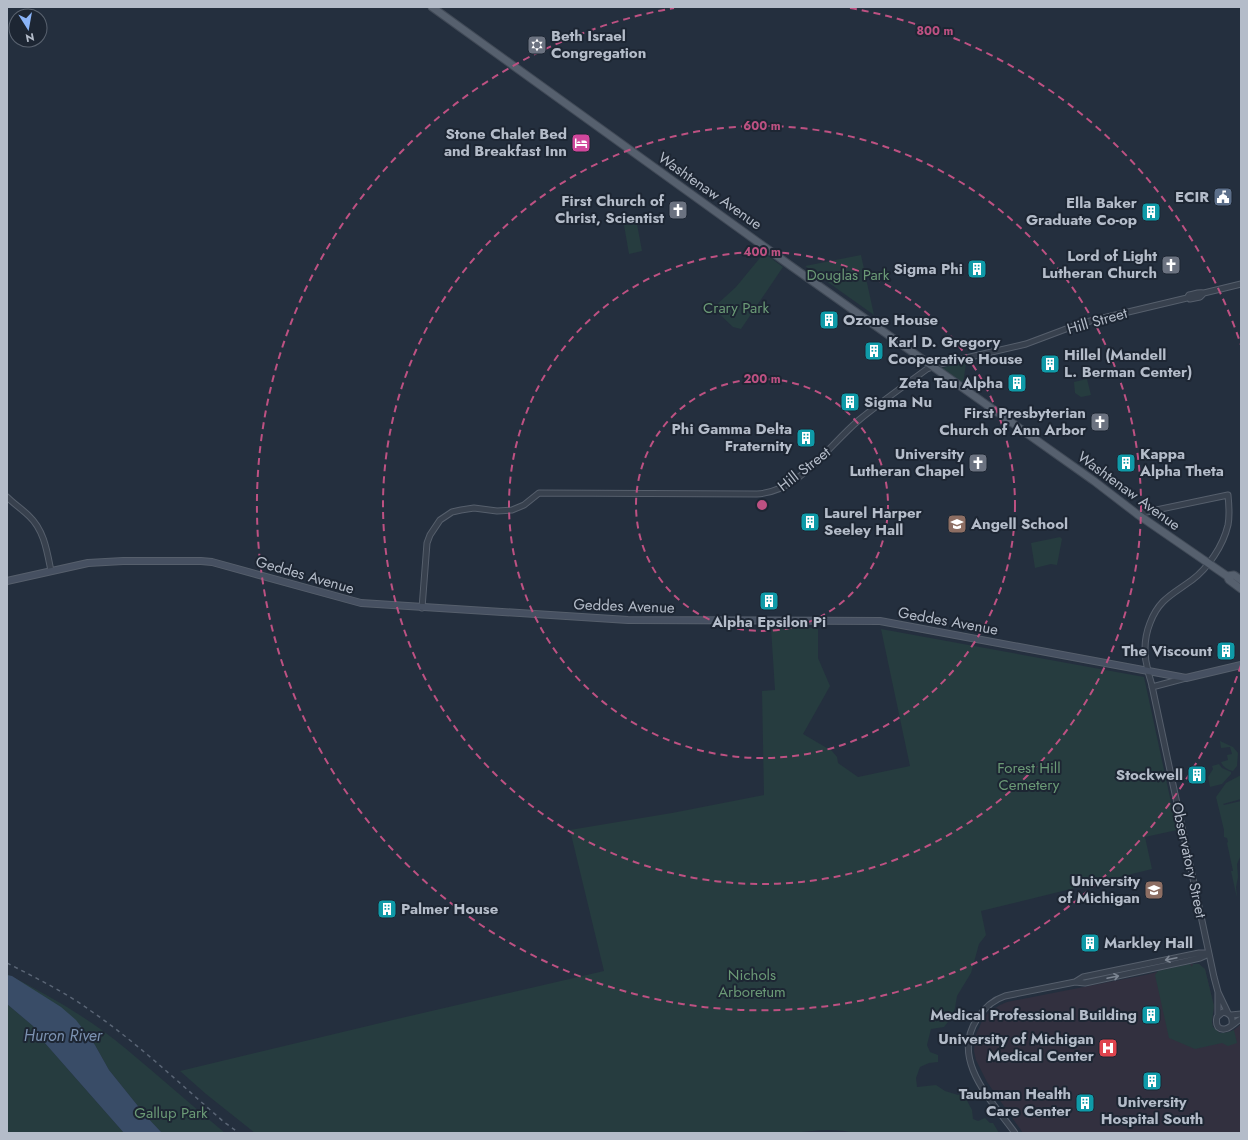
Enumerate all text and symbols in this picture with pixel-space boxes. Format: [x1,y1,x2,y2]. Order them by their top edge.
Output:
north arrow [8,8,48,48]
text: 800 m [917,22,954,40]
place label: Beth Israel Congregation [551,25,646,64]
text: N [24,29,36,47]
synagogue icon: Beth Israel Congregation [526,34,548,56]
text: 600 m [743,117,781,135]
place label: Stone Chalet Bed and Breakfast Inn [444,123,567,162]
hotel icon: Stone Chalet Bed and Breakfast Inn [570,132,592,154]
street label: Washtenaw Avenue [654,147,767,235]
place label: ECIR [1175,186,1209,208]
public building icon: ECIR [1212,186,1234,208]
place label: First Church of Christ, Scientist [555,190,665,229]
place label: Ella Baker Graduate Co-op [1026,192,1138,231]
church icon: First Church of Christ, Scientist [667,199,689,221]
building icon: Ella Baker Graduate Co-op [1140,201,1162,223]
text: 400 m [743,243,781,261]
place label: Lord of Light Lutheran Church [1042,245,1157,284]
church icon: Lord of Light Lutheran Church [1160,254,1182,276]
place label: Sigma Phi [893,258,963,280]
building icon: Sigma Phi [966,258,988,280]
park label: Douglas Park [807,264,890,286]
park label: Crary Park [703,297,769,319]
street label: Hill Street [1064,302,1130,340]
building icon: Ozone House [818,309,840,331]
place label: Ozone House [843,309,939,331]
place label: Karl D. Gregory Cooperative House [888,331,1023,370]
building icon: Karl D. Gregory Cooperative House [863,340,885,362]
place label: Hillel (Mandell L. Berman Center) [1064,344,1192,383]
building icon: Hillel (Mandell L. Berman Center) [1039,353,1061,375]
text: 200 m [743,370,781,388]
place label: Zeta Tau Alpha [899,372,1003,394]
building icon: Zeta Tau Alpha [1006,372,1028,394]
building icon: Sigma Nu [839,391,861,413]
place label: Sigma Nu [864,391,932,413]
place label: First Presbyterian Church of Ann Arbor [939,402,1087,441]
church icon: First Presbyterian Church of Ann Arbor [1089,411,1111,433]
place label: Phi Gamma Delta Fraternity [672,418,792,457]
building icon: Phi Gamma Delta Fraternity [795,427,817,449]
street label: Hill Street [773,441,835,497]
place label: University Lutheran Chapel [849,443,964,482]
place label: Kappa Alpha Theta [1139,443,1224,482]
street label: Washtenaw Avenue [1073,446,1185,536]
church icon: University Lutheran Chapel [967,452,989,474]
building icon: Kappa Alpha Theta [1115,452,1137,474]
centre of rings [755,498,769,512]
place label: Laurel Harper Seeley Hall [824,502,923,541]
building icon: Laurel Harper Seeley Hall [799,511,821,533]
school or university icon: Angell School [946,513,968,535]
place label: Angell School [970,513,1068,535]
street label: Geddes Avenue [253,550,357,600]
building icon: Alpha Epsilon Pi [758,590,780,612]
street label: Geddes Avenue [573,593,675,619]
street label: Geddes Avenue [896,601,1000,641]
place label: Alpha Epsilon Pi [711,611,826,633]
place label: The Viscount [1122,640,1212,662]
building icon: The Viscount [1215,640,1237,662]
park label: Forest Hill Cemetery [997,757,1061,796]
place label: Stockwell [1116,764,1183,786]
building icon: Stockwell [1186,764,1208,786]
street label: Observatory Street [1166,800,1212,920]
place label: University of Michigan [1058,870,1140,909]
school or university icon: University of Michigan [1143,879,1165,901]
building icon: Palmer House [376,898,398,920]
place label: Palmer House [401,898,499,920]
building icon: Markley Hall [1079,932,1101,954]
place label: Markley Hall [1104,932,1193,954]
one-way arrow [1165,955,1178,963]
park label: Nichols Arboretum [718,964,786,1003]
one-way arrow [1106,973,1119,981]
place label: Medical Professional Building [930,1004,1137,1026]
building icon: Medical Professional Building [1140,1004,1162,1026]
water label: Huron River [24,1024,104,1047]
place label: University of Michigan Medical Center [938,1028,1095,1067]
hospital icon: University of Michigan Medical Center [1097,1037,1119,1059]
building icon: University Hospital South [1141,1070,1163,1092]
place label: Taubman Health Care Center [959,1083,1072,1122]
place label: University Hospital South [1101,1091,1203,1130]
building icon: Taubman Health Care Center [1074,1092,1096,1114]
park label: Gallup Park [134,1102,208,1124]

